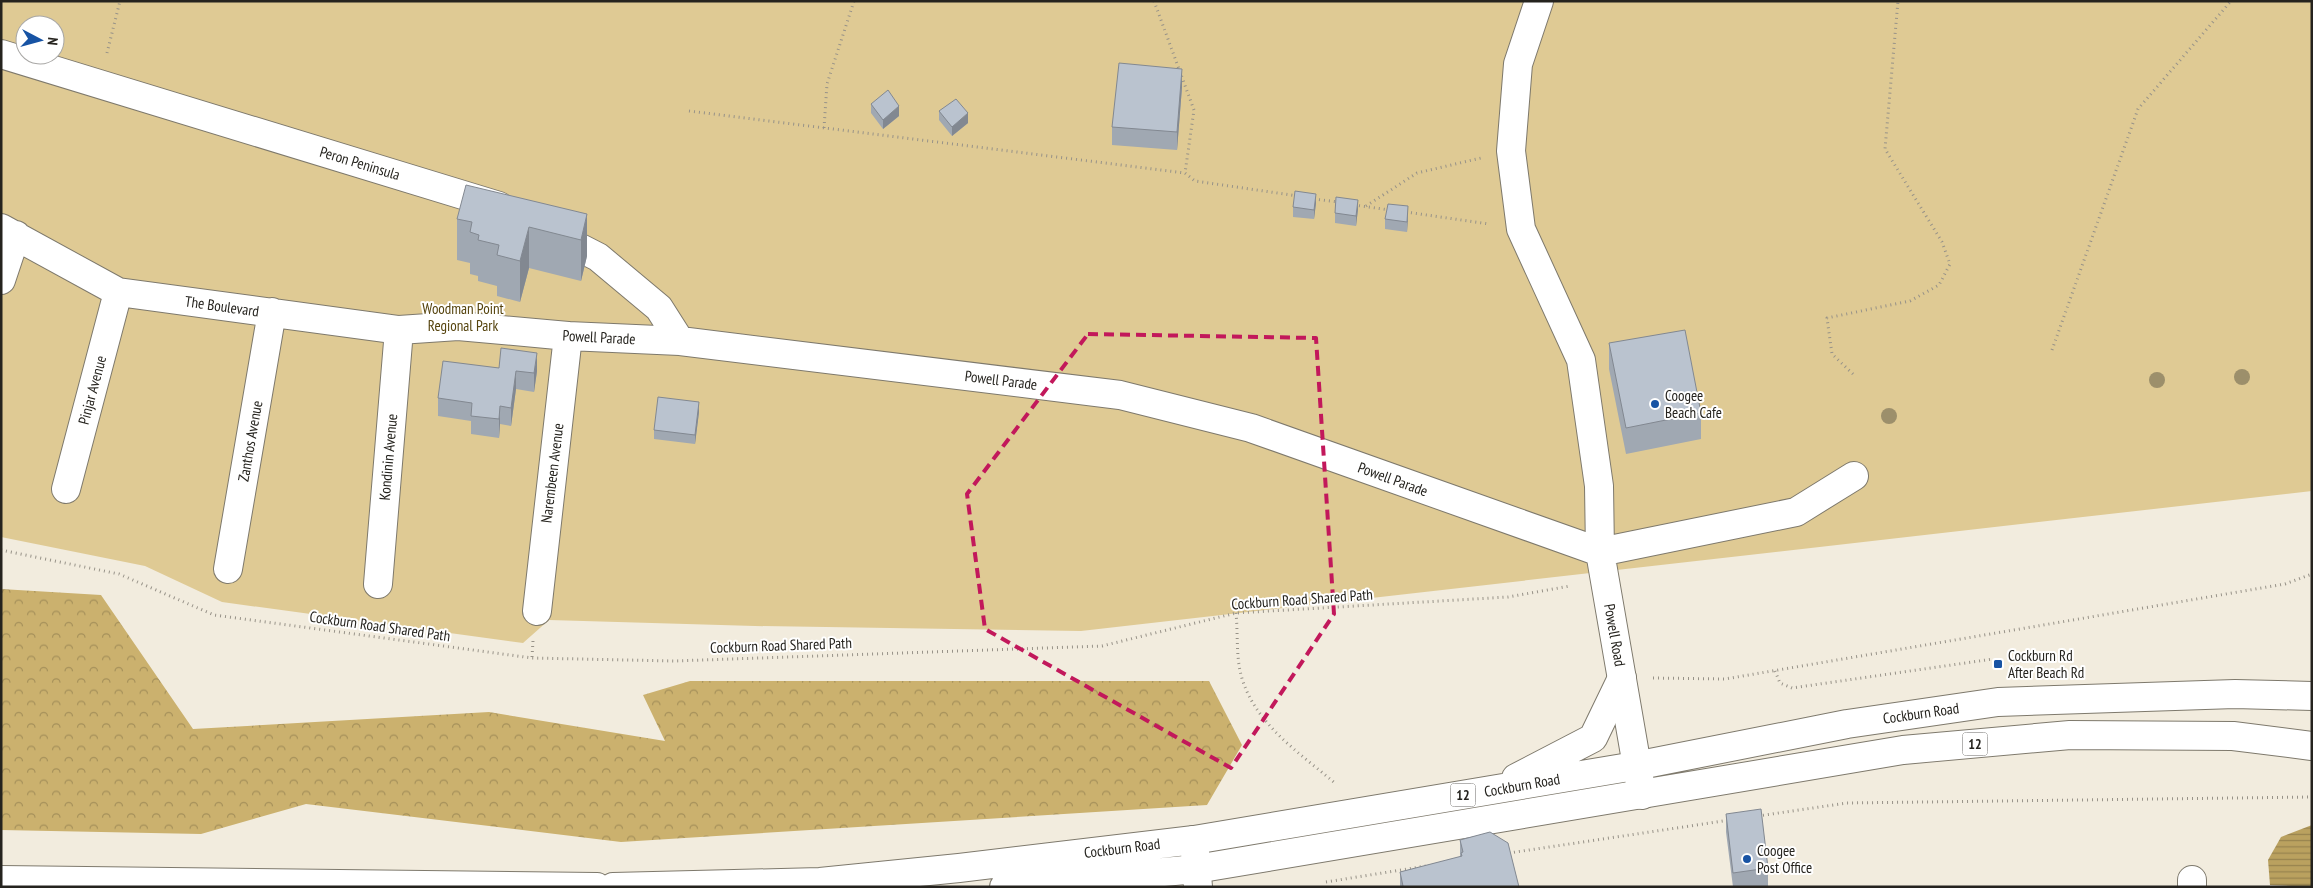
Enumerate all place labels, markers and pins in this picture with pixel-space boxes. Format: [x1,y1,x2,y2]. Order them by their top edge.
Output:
place label: Coogee Beach Cafe [1665,386,1722,422]
marker: Coogee Beach Cafe [1649,398,1661,410]
place label: Cockburn Rd After Beach Rd [2008,646,2084,682]
marker: Cockburn Rd After Beach Rd [1992,658,2004,670]
place label: Coogee Post Office [1757,841,1812,877]
marker: Coogee Post Office [1741,853,1753,865]

